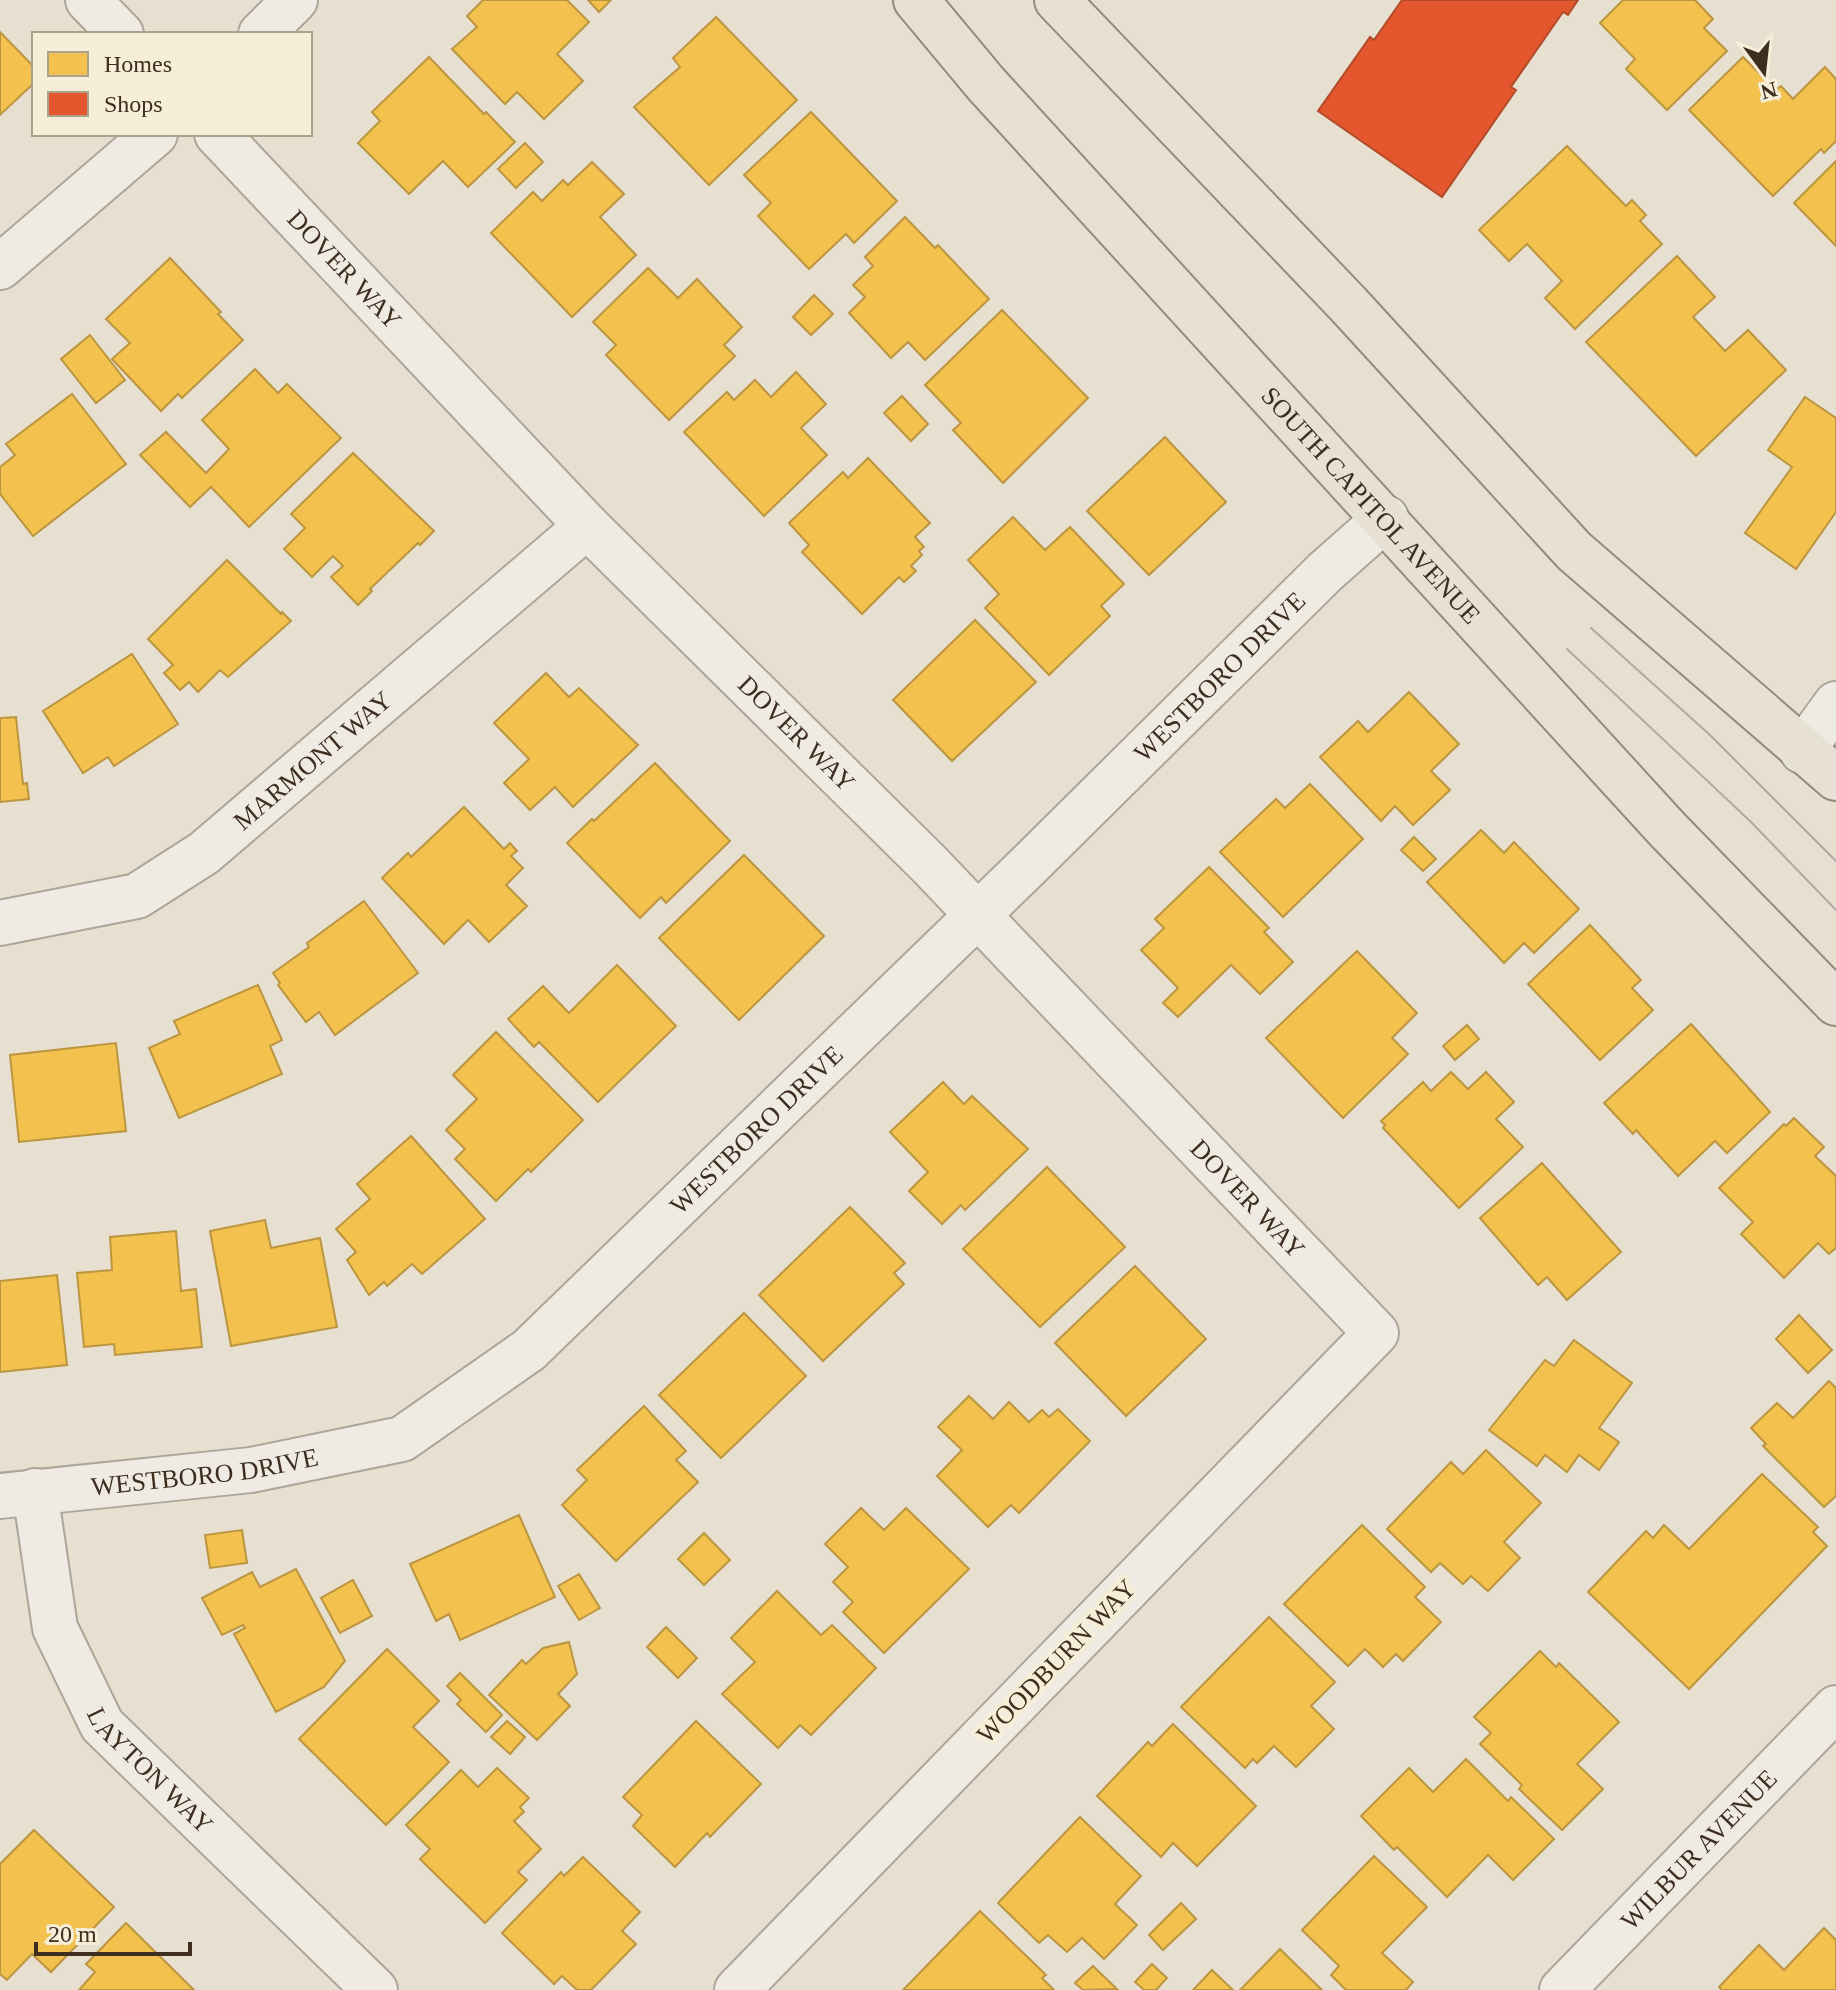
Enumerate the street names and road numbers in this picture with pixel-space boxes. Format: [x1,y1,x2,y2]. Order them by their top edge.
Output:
street label: DOVER WAY [281,204,407,335]
street label: SOUTH CAPITOL AVENUE [1255,381,1486,630]
street label: WESTBORO DRIVE [1128,586,1311,768]
street label: DOVER WAY [732,670,861,798]
street label: MARMONT WAY [228,685,398,836]
street label: WESTBORO DRIVE [664,1040,849,1220]
street label: DOVER WAY [1184,1134,1311,1264]
street label: WESTBORO DRIVE [90,1443,321,1501]
street label: WOODBURN WAY [971,1573,1142,1749]
street label: LAYTON WAY [81,1703,219,1840]
street label: WILBUR AVENUE [1615,1764,1783,1936]

